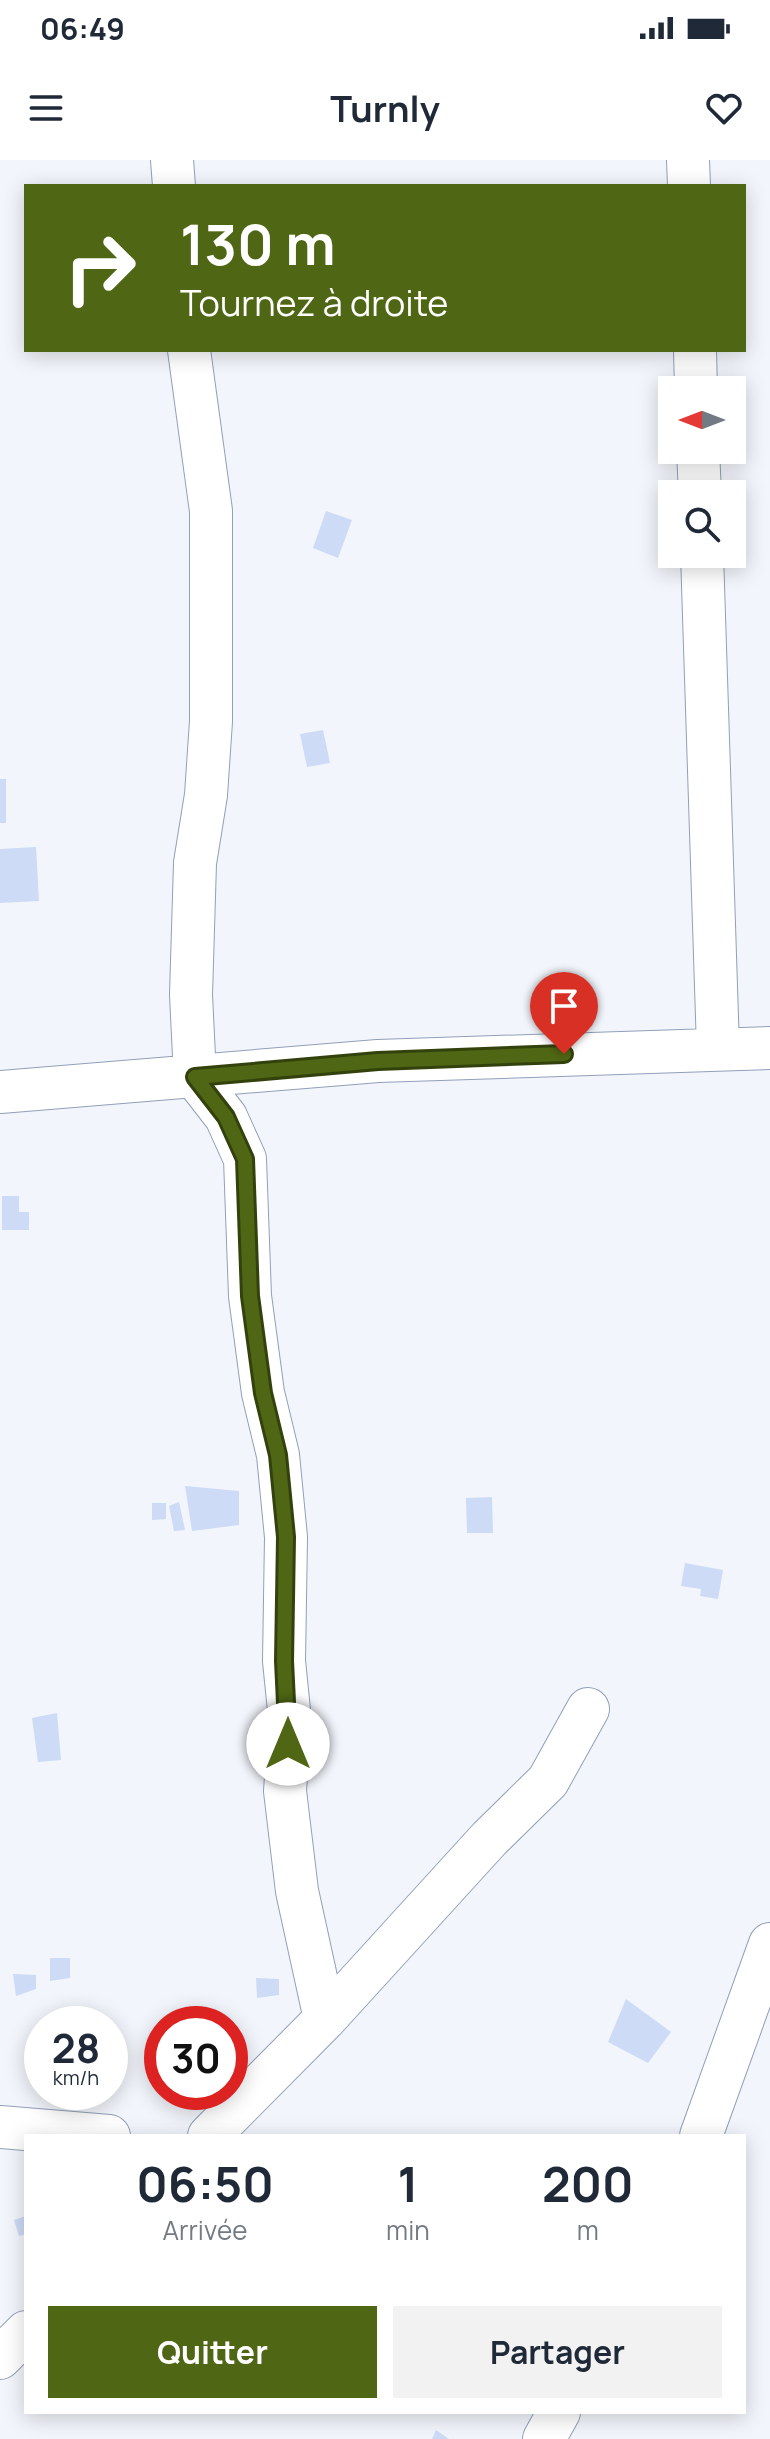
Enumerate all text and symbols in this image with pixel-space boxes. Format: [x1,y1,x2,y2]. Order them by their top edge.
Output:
text: 06:49 [40,8,125,49]
text: Turnly [330,84,440,133]
icon: menu [24,86,68,130]
icon: heart [702,86,746,130]
text: 130 m [180,205,336,282]
icon: right [48,216,152,320]
text: Tournez à droite [180,278,448,327]
north arrow [658,376,746,464]
map controls [658,376,746,568]
button: search [658,480,746,568]
pin [530,972,598,1054]
icon: arrive [542,984,586,1028]
position arrow [246,1702,330,1786]
speed limit sign: 30 [144,2006,248,2110]
text: 28 [52,2020,100,2075]
text: km/h [53,2064,99,2091]
text: 06:50 [136,2151,274,2216]
text: 1 [397,2151,418,2216]
text: 200 [542,2151,634,2216]
text: Arrivée [163,2212,248,2248]
text: min [386,2212,430,2248]
text: m [577,2212,599,2248]
button: Quitter [48,2306,377,2398]
button: Partager [393,2306,722,2398]

